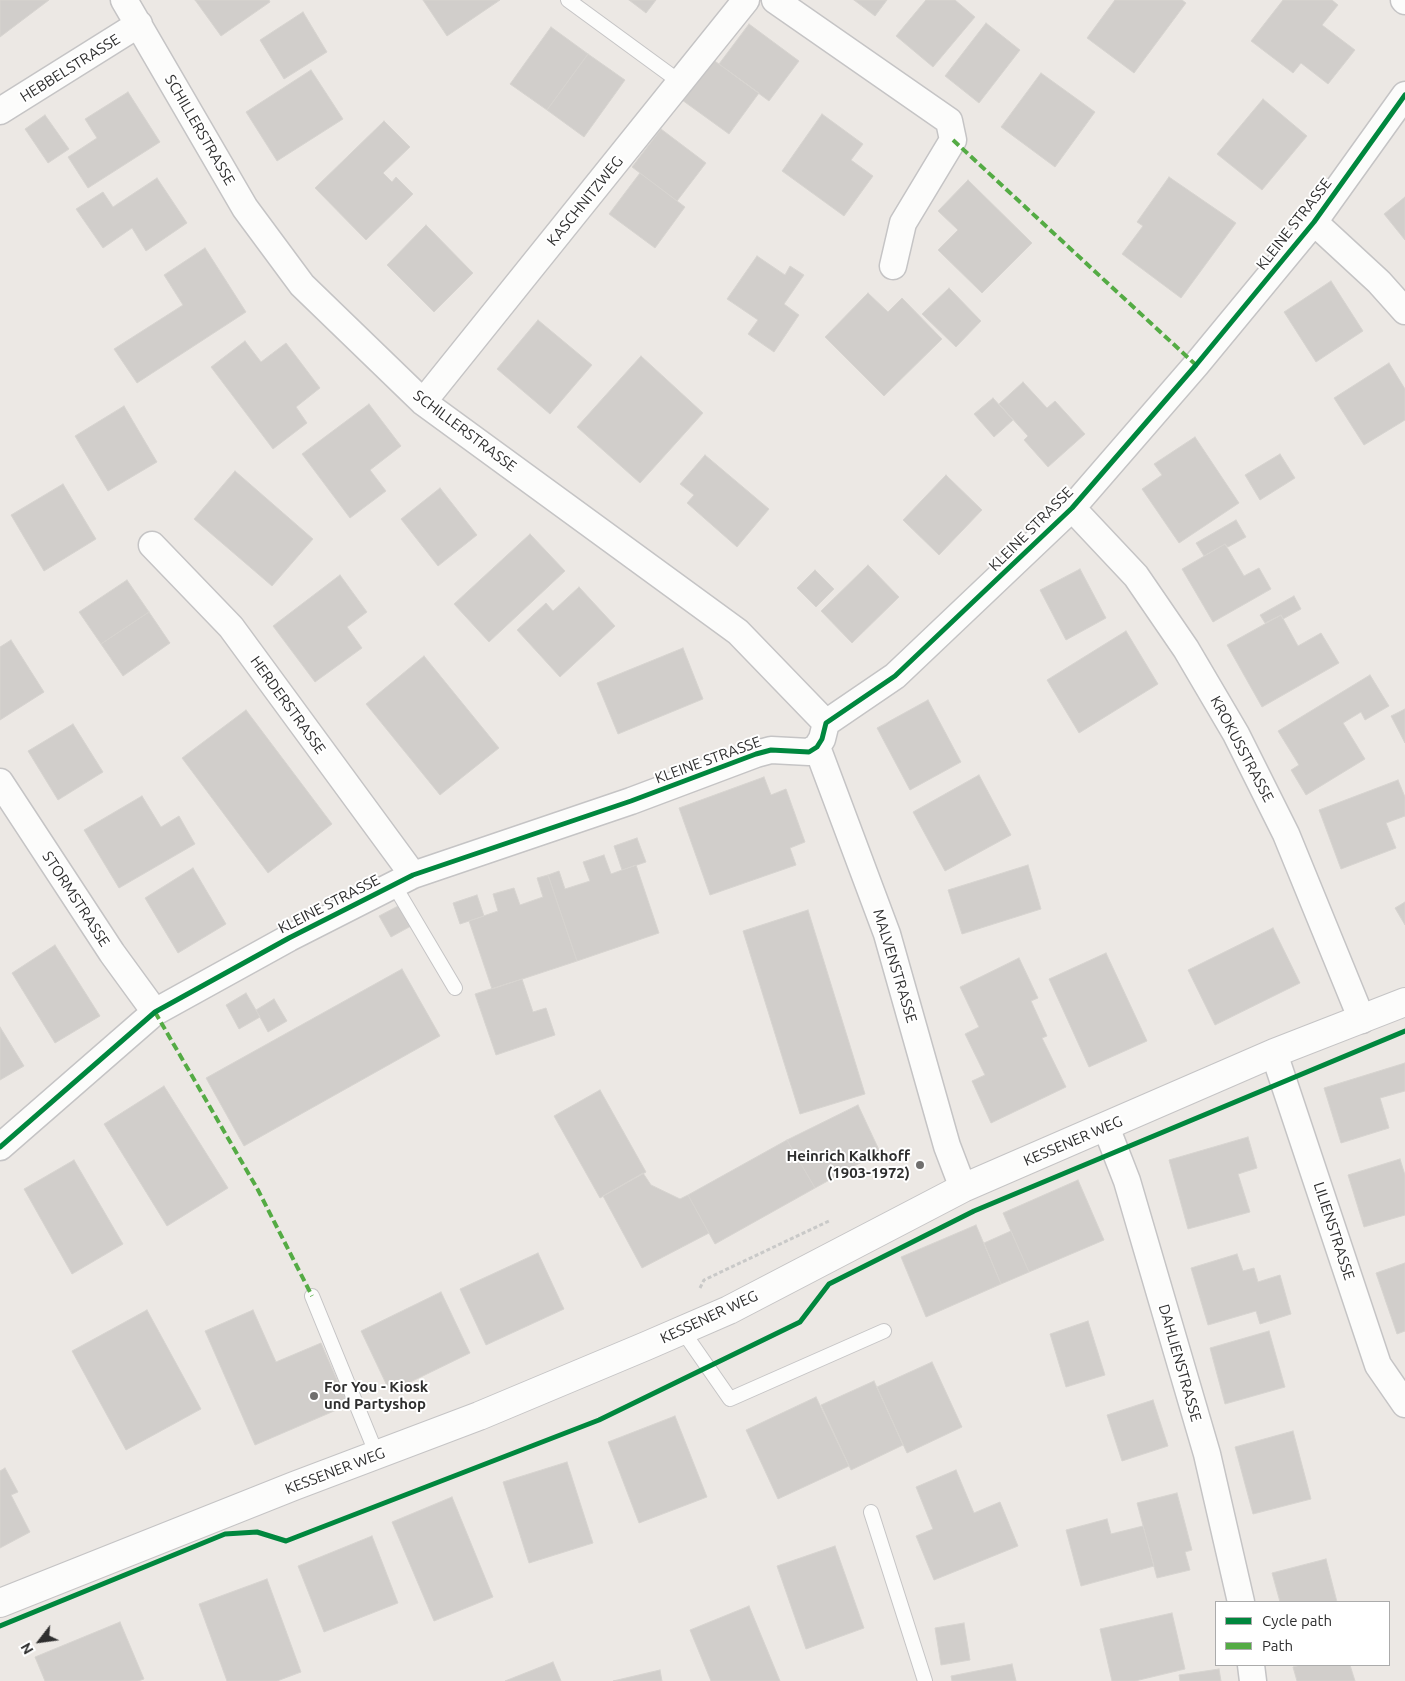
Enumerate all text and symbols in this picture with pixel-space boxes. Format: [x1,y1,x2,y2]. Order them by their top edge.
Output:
street label: HEBBELSTRASSE [17,30,123,106]
street label: SCHILLERSTRASSE [161,72,239,188]
street label: KASCHNITZWEG [543,152,627,250]
street label: KLEINE STRASSE [1253,174,1335,274]
street label: SCHILLERSTRASSE [410,386,520,476]
street label: KLEINE STRASSE [985,483,1077,575]
street label: HERDERSTRASSE [246,653,330,757]
street label: KROKUSSTRASSE [1206,693,1278,805]
street label: KLEINE STRASSE [652,732,764,788]
street label: STORMSTRASSE [38,848,114,950]
street label: KLEINE STRASSE [275,871,383,937]
street label: MALVENSTRASSE [869,907,921,1025]
street label: KESSENER WEG [1021,1112,1125,1170]
place label: Heinrich Kalkhoff (1903-1972) [786,1147,910,1182]
marker: Heinrich Kalkhoff (1903-1972) [914,1159,926,1171]
street label: LILIENSTRASSE [1310,1180,1358,1282]
street label: KESSENER WEG [657,1287,761,1347]
street label: DAHLIENSTRASSE [1155,1302,1205,1424]
place label: For You - Kiosk und Partyshop [324,1378,428,1413]
marker: For You - Kiosk und Partyshop [308,1390,320,1402]
street label: KESSENER WEG [282,1444,388,1498]
legend [1215,1601,1390,1666]
text: Cycle path [1262,1612,1332,1629]
north arrow [15,1616,65,1666]
text: Path [1262,1637,1293,1654]
text: N [17,1640,37,1657]

